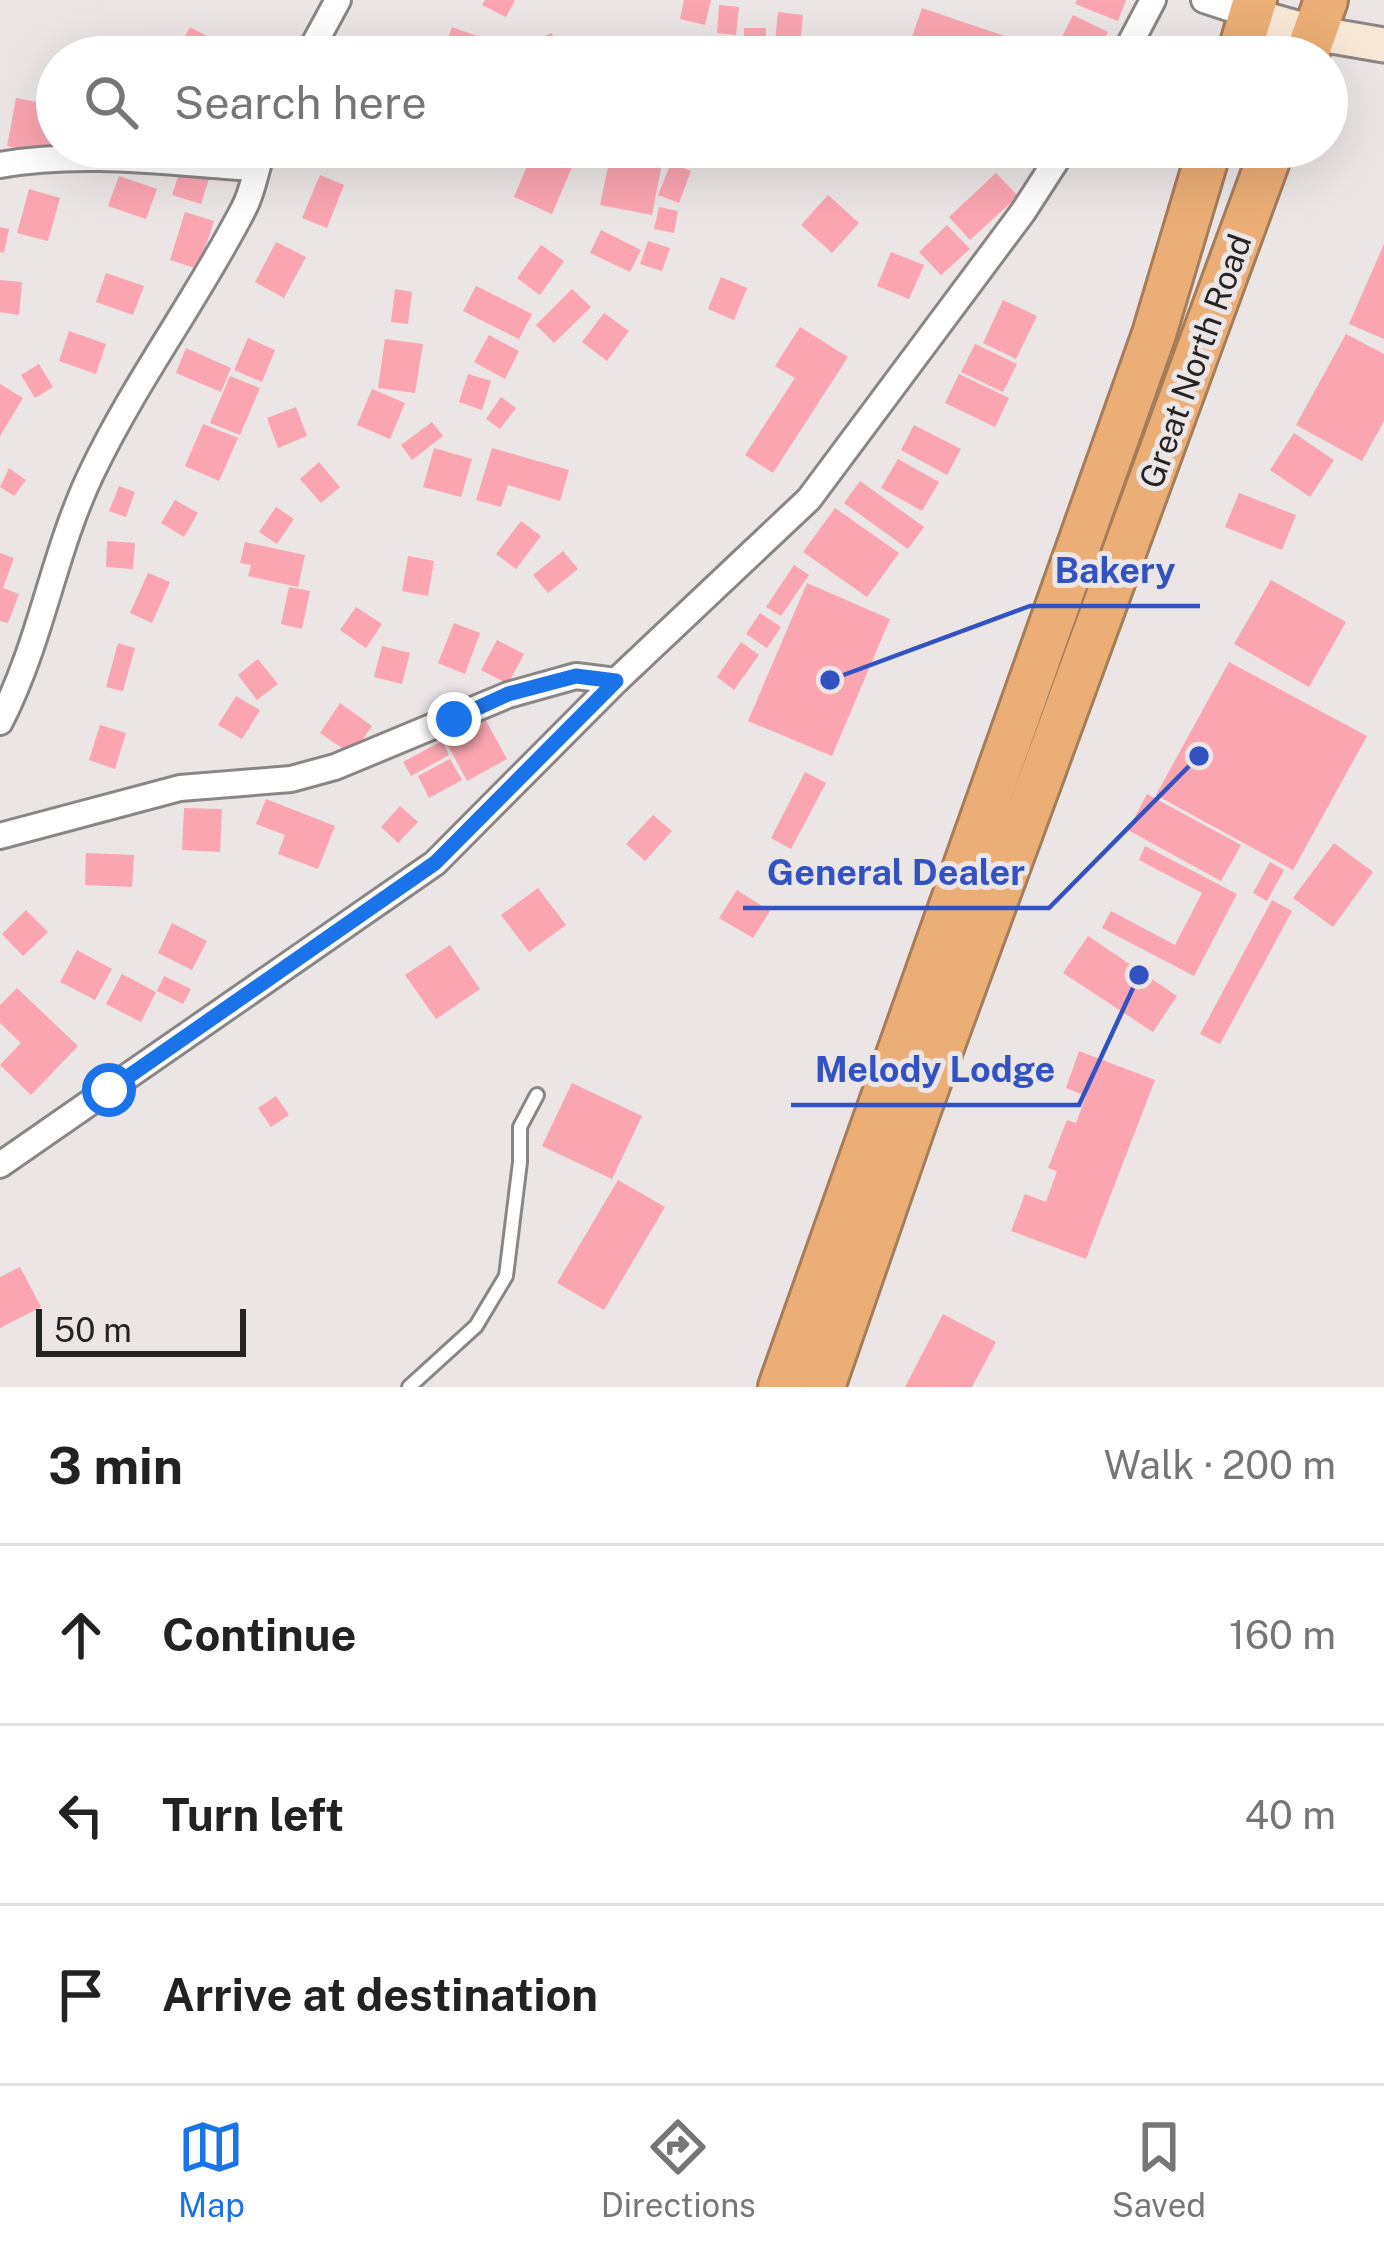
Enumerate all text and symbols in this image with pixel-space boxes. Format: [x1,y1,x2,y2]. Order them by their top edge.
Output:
search box [36,36,1348,168]
icon: search [78,69,144,135]
text: Search here [174,76,427,129]
street label: Great North Road [1131,229,1259,493]
callout: Bakery [1030,534,1200,606]
text: Bakery [1054,549,1176,591]
route end [427,692,481,746]
callout: General Dealer [743,836,1049,908]
text: General Dealer [767,851,1025,893]
callout: Melody Lodge [791,1033,1079,1105]
text: Melody Lodge [815,1048,1055,1090]
route start [82,1063,136,1117]
scale bar [36,1303,246,1356]
text: 50 m [54,1311,132,1349]
text: 3 min [48,1436,183,1495]
text: Walk · 200 m [1104,1442,1336,1488]
icon: ahead [48,1602,114,1668]
text: Continue [162,1608,356,1661]
text: 160 m [1229,1612,1336,1658]
icon: left [48,1782,114,1848]
text: Turn left [162,1788,344,1841]
text: 40 m [1244,1792,1336,1838]
icon: arrive [48,1962,114,2028]
text: Arrive at destination [162,1968,598,2021]
tab: Map [178,2114,245,2224]
tab: Directions [601,2114,756,2224]
tab: Saved [1112,2114,1206,2224]

